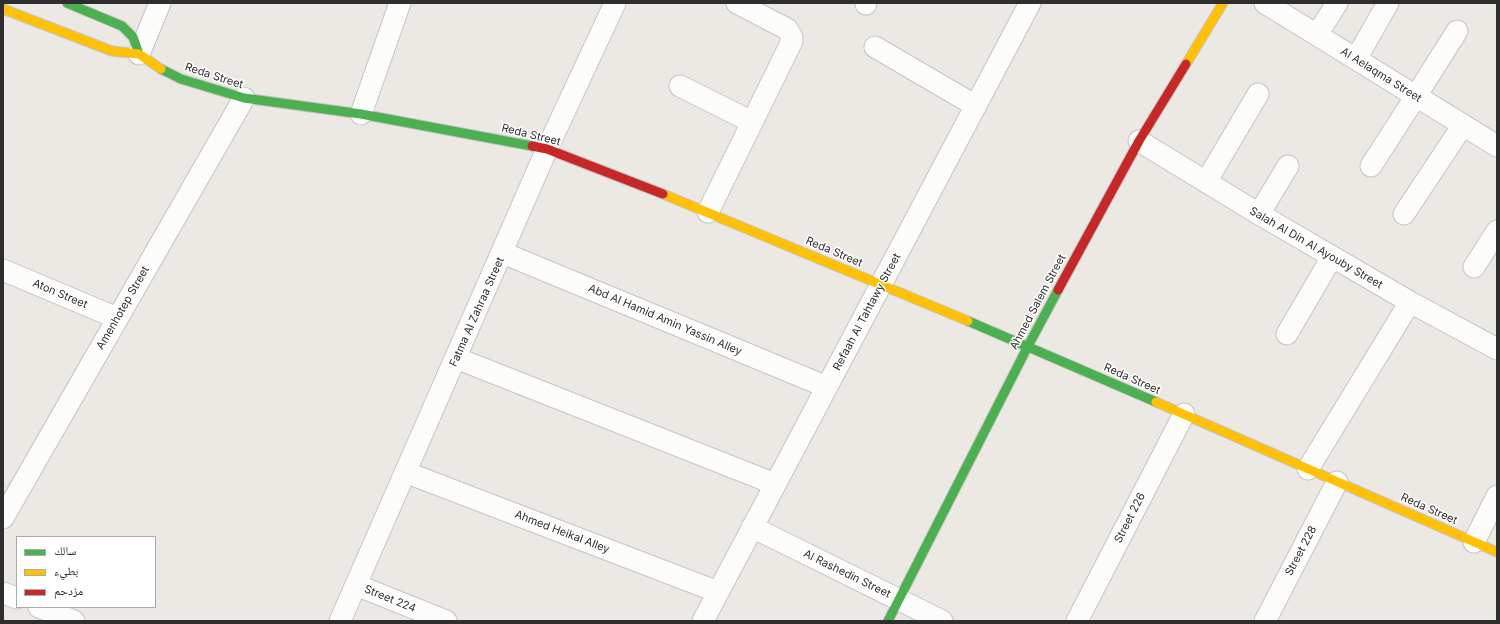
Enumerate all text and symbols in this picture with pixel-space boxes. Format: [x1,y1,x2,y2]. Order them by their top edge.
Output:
street label: Al Aelaqma Street [1338,45,1424,105]
street label: Reda Street [183,60,245,92]
street label: Reda Street [500,121,562,149]
street label: Salah Al Din Al Ayouby Street [1247,204,1385,292]
street label: Reda Street [804,234,864,270]
street label: Refaah Al Tahtawy Street [831,251,903,373]
street label: Ahmed Salem Street [1007,252,1069,352]
street label: Fatma Al Zahraa Street [447,255,507,369]
street label: Amenhotep Street [94,264,152,352]
street label: Aton Street [31,277,89,311]
street label: Abd Al Hamid Amin Yassin Alley [586,282,744,358]
street label: Reda Street [1102,361,1162,397]
street label: Street 226 [1112,491,1148,545]
street label: Reda Street [1399,491,1459,527]
street label: Ahmed Heikal Alley [513,508,611,556]
street label: Street 228 [1282,524,1320,578]
legend [16,536,156,608]
text: سالك [54,543,76,558]
street label: Al Rashedin Street [801,547,893,601]
text: بطيء [54,563,78,578]
text: مزدحم [54,583,83,598]
street label: Street 224 [362,583,418,615]

